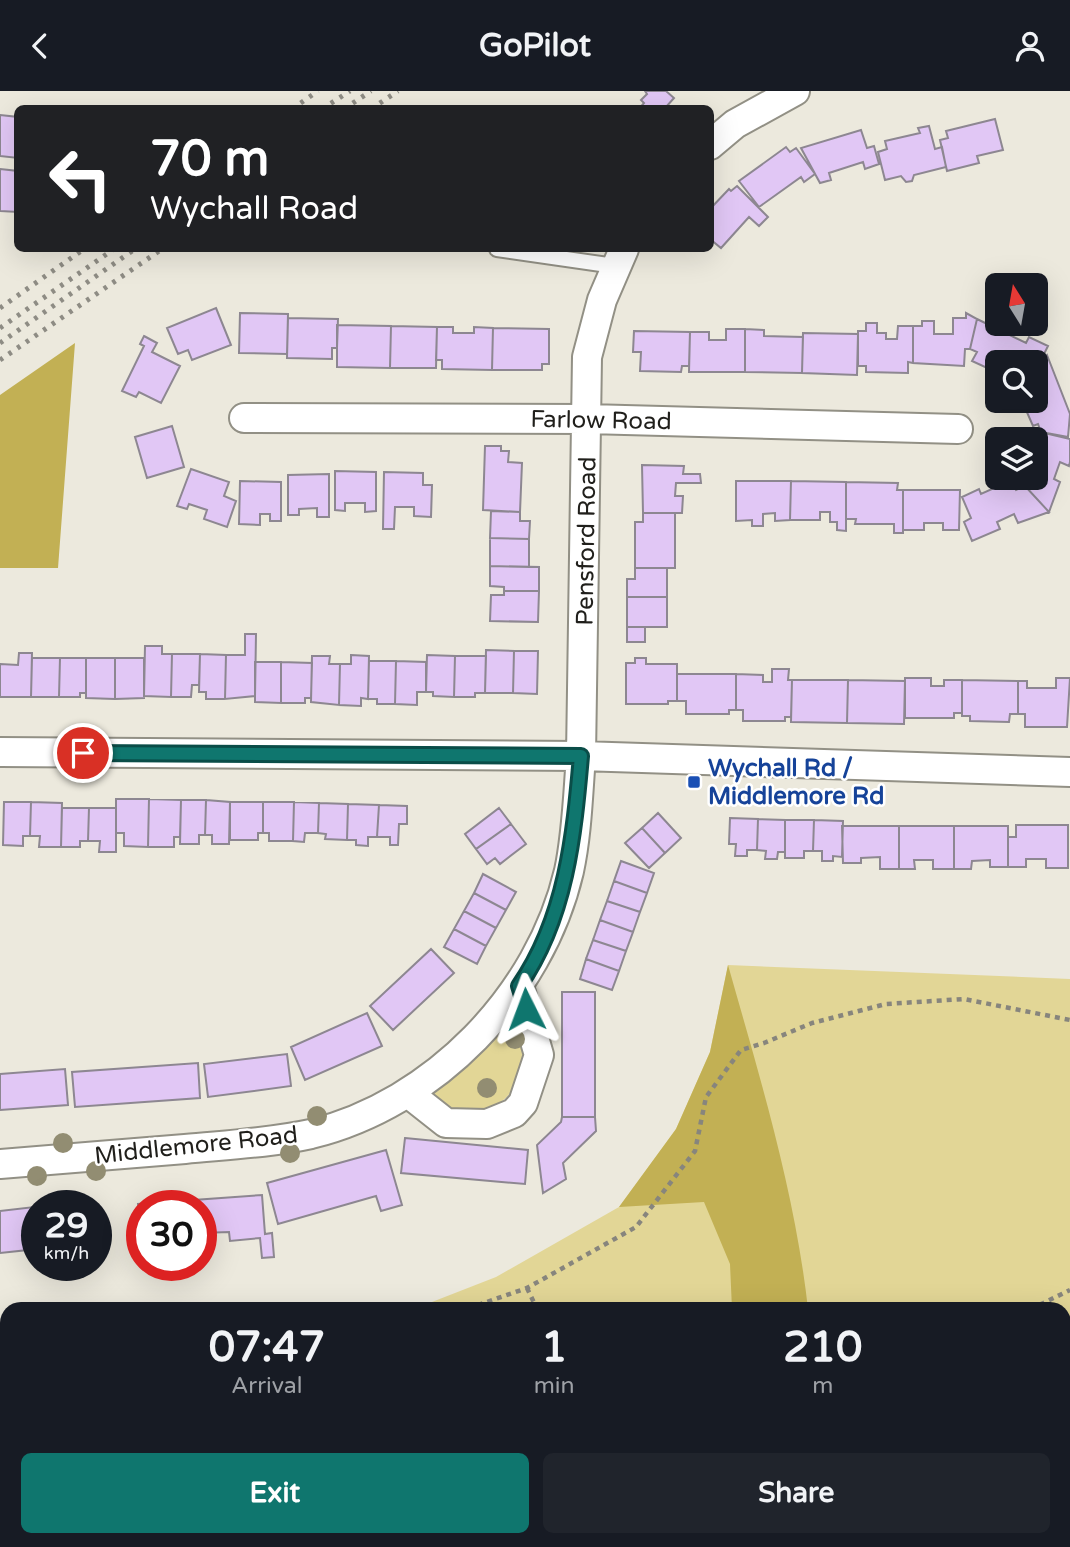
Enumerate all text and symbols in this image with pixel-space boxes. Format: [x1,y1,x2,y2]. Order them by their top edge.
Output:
icon: back [21,27,59,65]
text: GoPilot [479,27,591,65]
icon: person [1011,27,1049,65]
text: 70 m [150,130,269,189]
icon: left [35,133,126,224]
text: Wychall Road [150,190,358,228]
north arrow [985,273,1048,336]
map controls [985,273,1048,490]
button: search [985,350,1048,413]
street label: Farlow Road [530,405,672,436]
button: layers [985,427,1048,490]
street label: Pensford Road [571,456,602,626]
pin [53,723,113,783]
icon: arrive [64,734,102,772]
place label: Wychall Rd / Middlemore Rd [708,754,884,811]
marker: Wychall Rd / Middlemore Rd [686,774,702,790]
position arrow [489,972,563,1046]
street label: Middlemore Road [93,1120,299,1171]
speed limit sign: 30 [126,1190,217,1281]
text: 29 [45,1205,88,1247]
text: km/h [44,1242,89,1264]
text: 07:47 [209,1322,325,1373]
text: 1 [541,1322,567,1373]
text: 210 [783,1322,862,1373]
text: Arrival [231,1372,302,1400]
text: min [534,1372,575,1400]
text: m [812,1372,833,1400]
button: Exit [21,1453,529,1533]
button: Share [543,1453,1050,1533]

